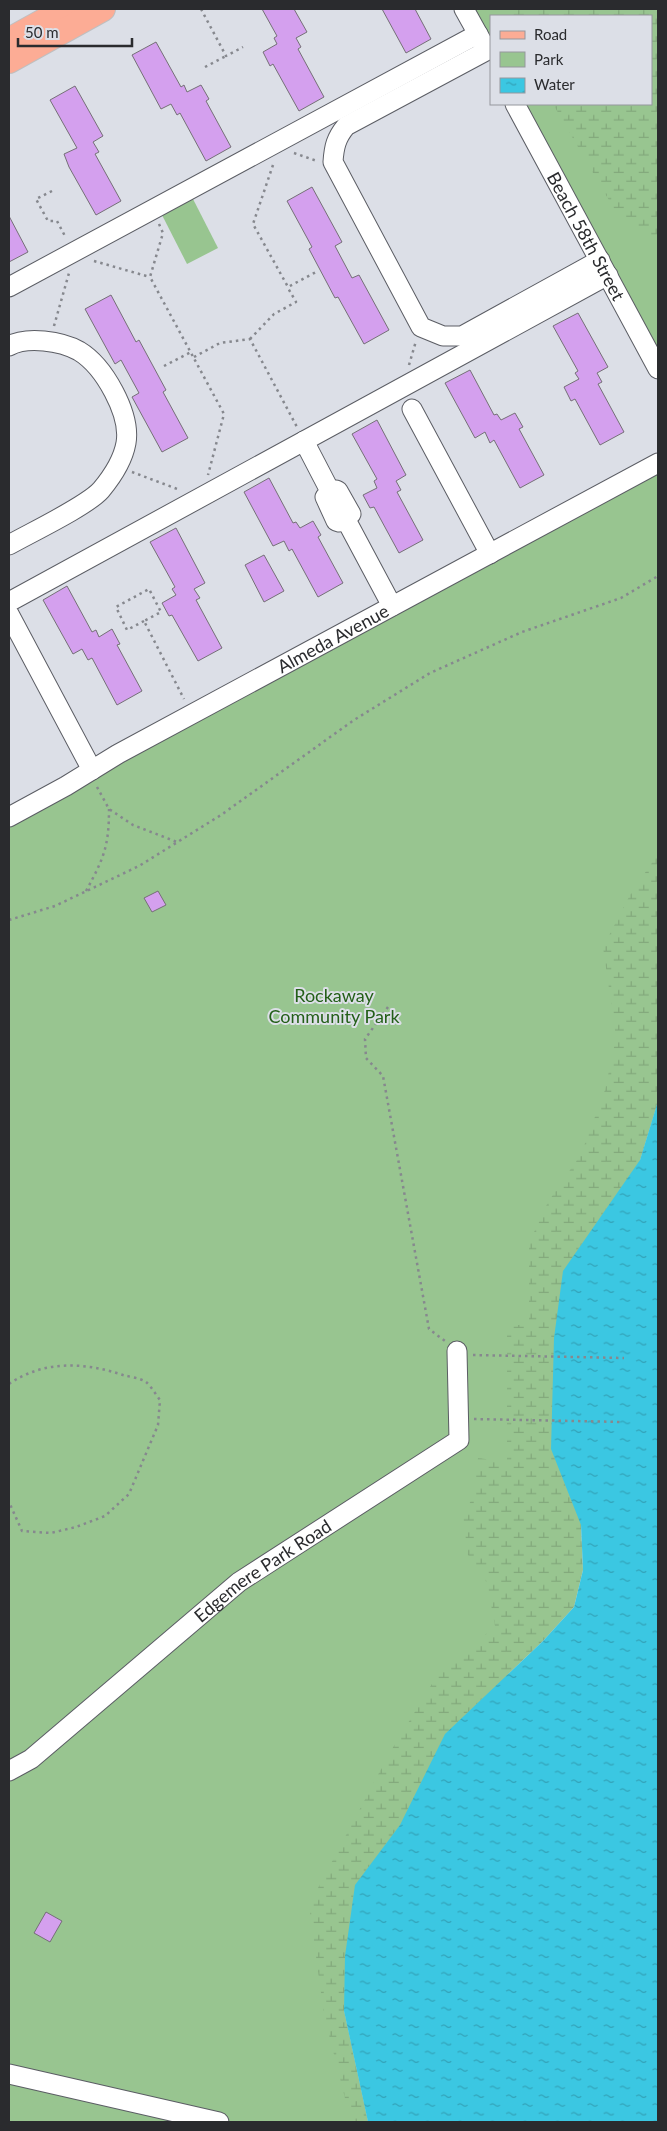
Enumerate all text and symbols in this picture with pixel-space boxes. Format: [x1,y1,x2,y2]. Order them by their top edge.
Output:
scale bar [18,15,131,47]
legend [490,15,652,105]
text: 50 m [25,23,59,41]
text: Road [534,25,567,43]
text: Park [534,50,564,68]
text: Water [534,75,575,93]
street label: Beach 58th Street [543,168,630,305]
street label: Almeda Avenue [273,599,392,677]
park label: Rockaway Community Park [268,984,400,1027]
street label: Edgemere Park Road [189,1514,335,1627]

